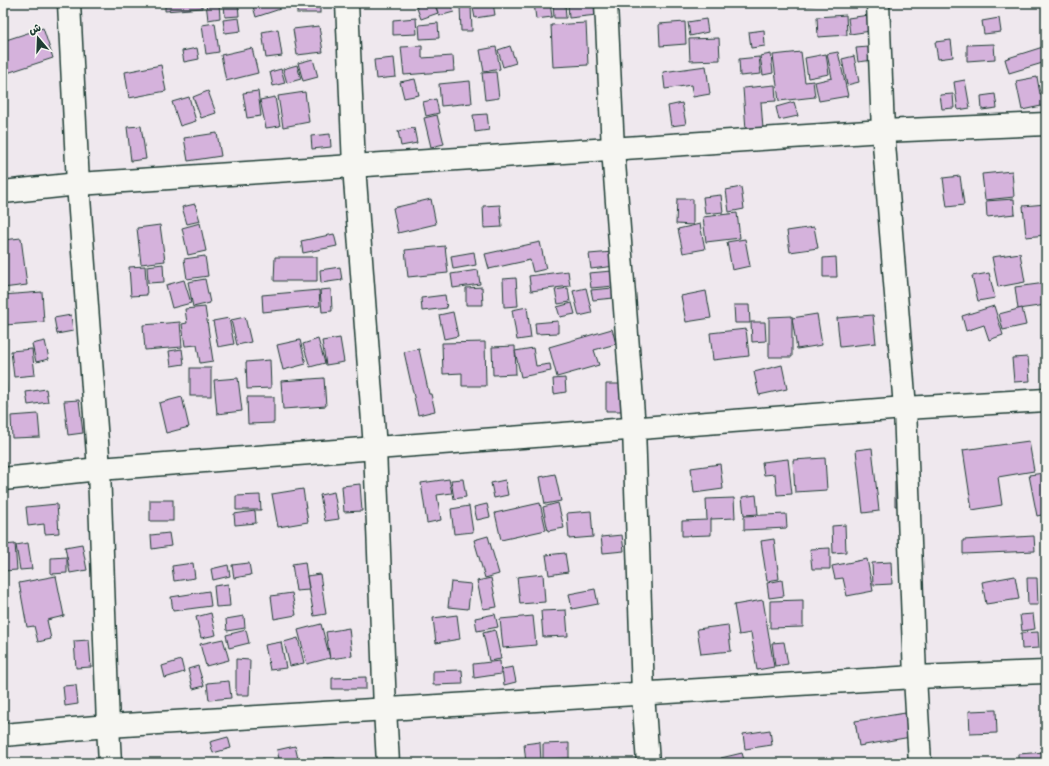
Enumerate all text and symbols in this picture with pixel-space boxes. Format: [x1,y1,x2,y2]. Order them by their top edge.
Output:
north arrow [18,18,58,58]
text: ش [27,20,43,37]

